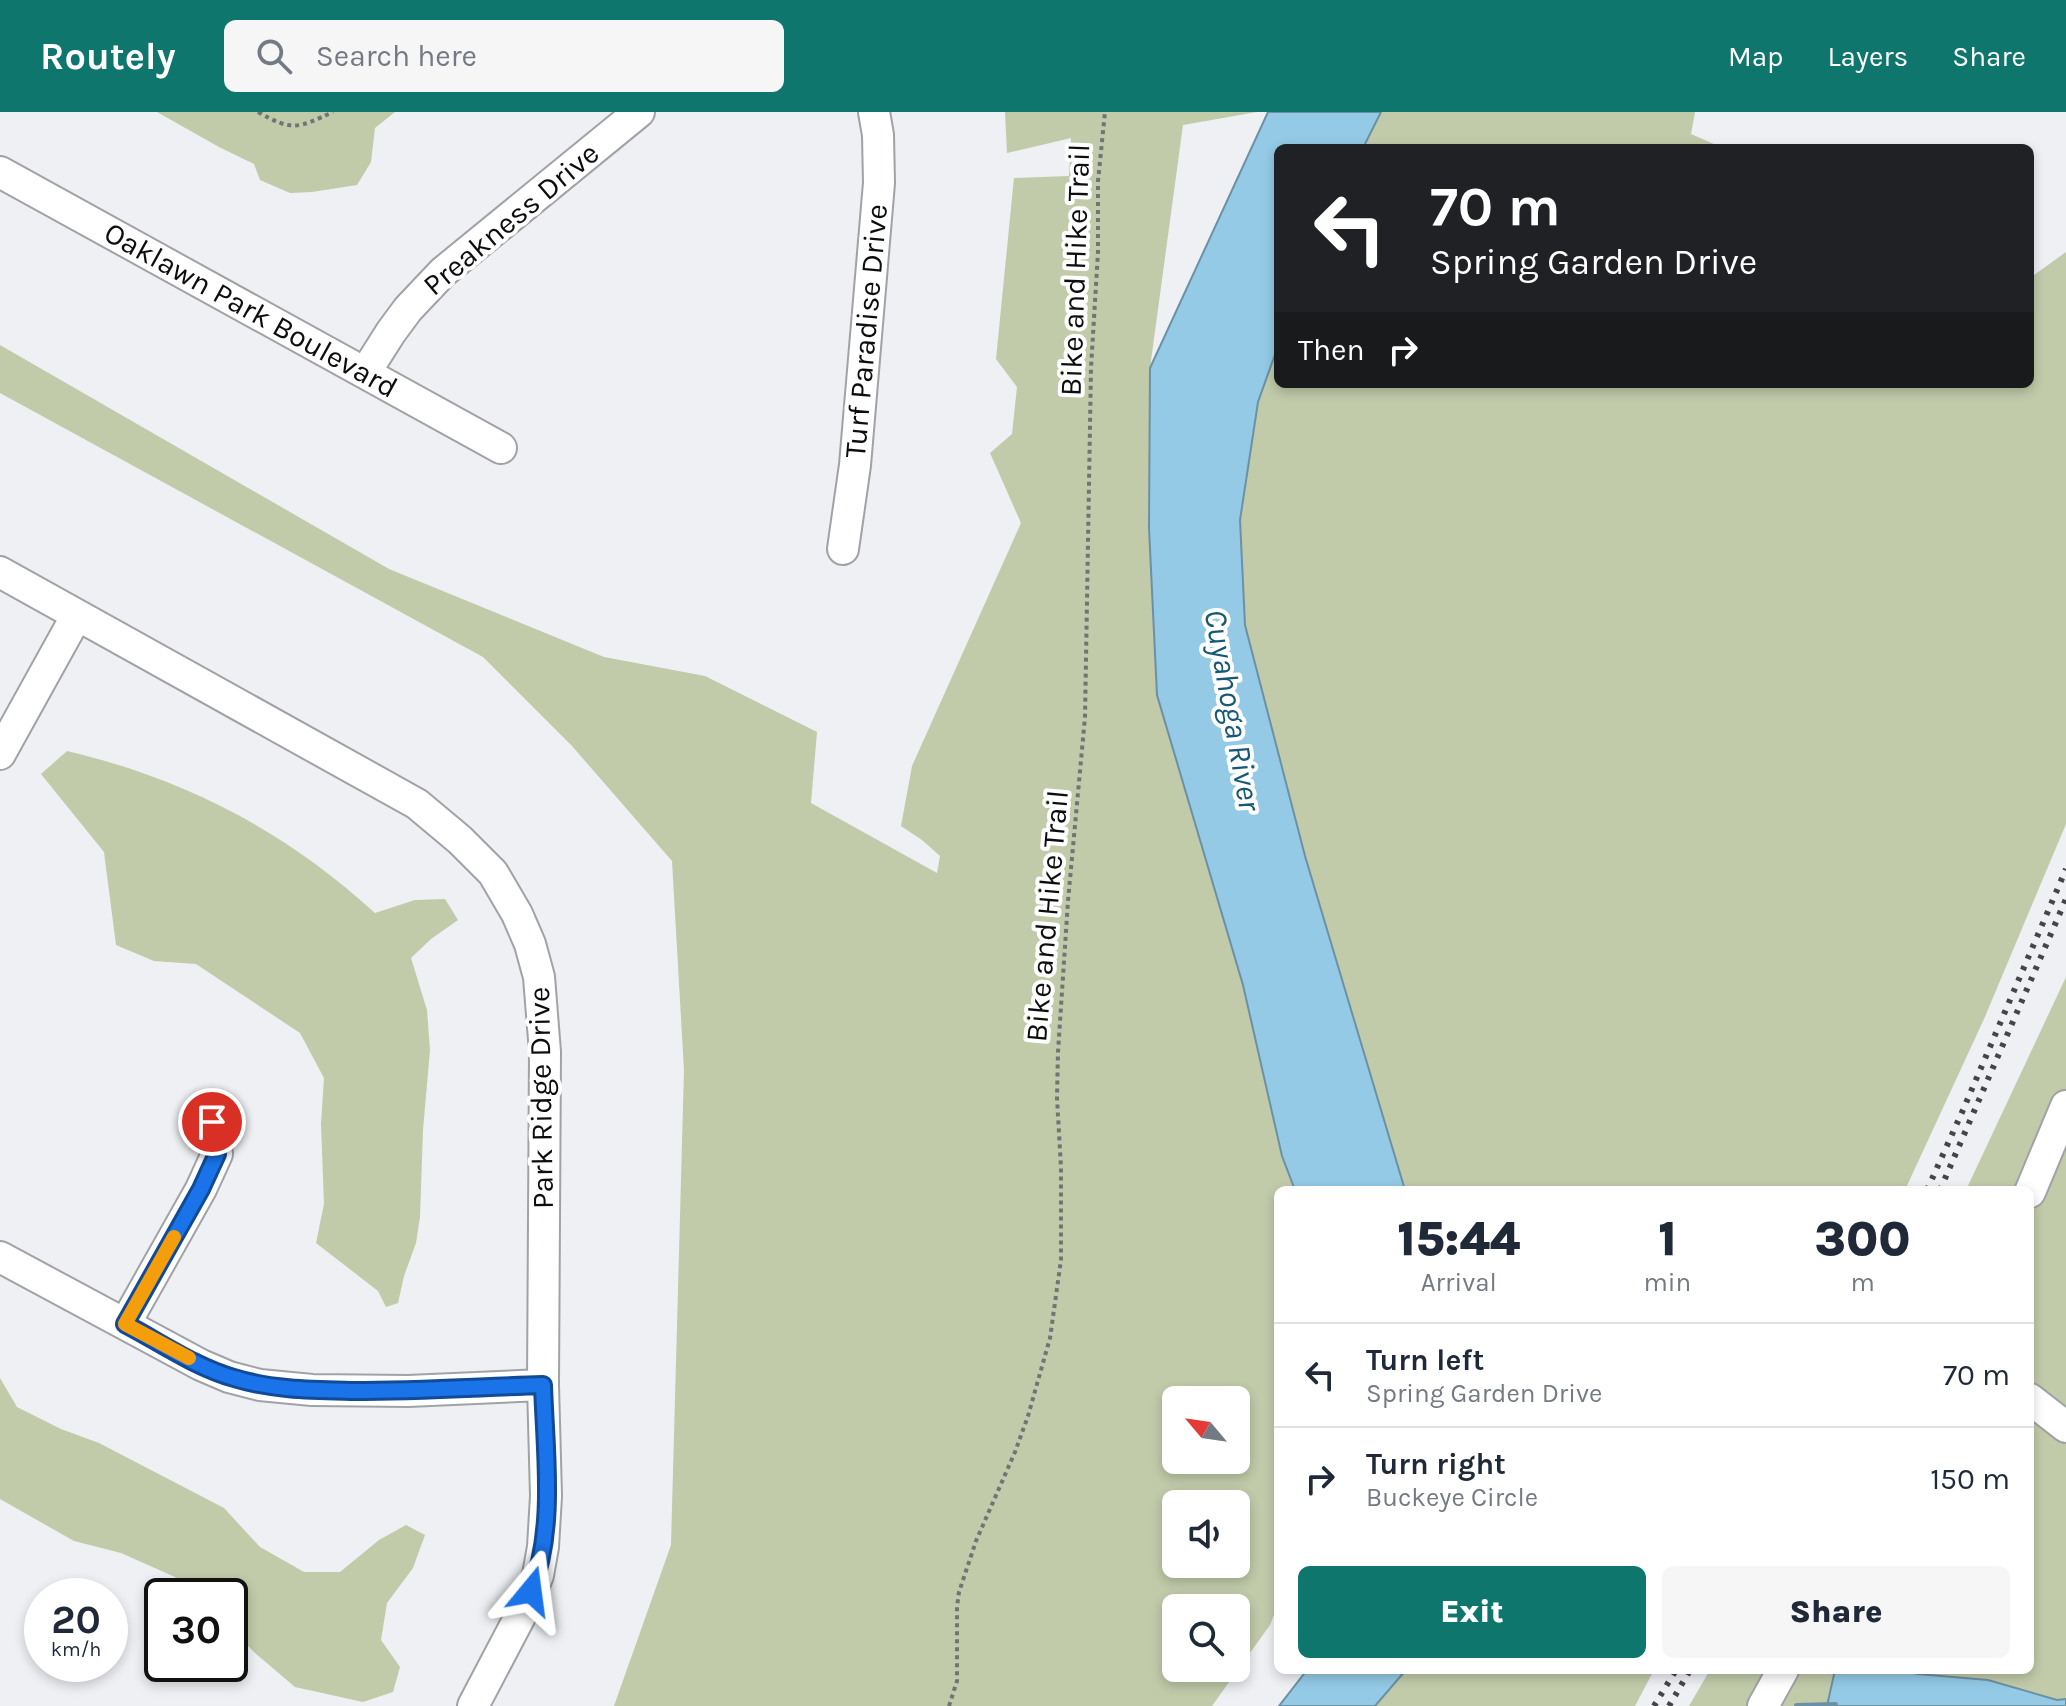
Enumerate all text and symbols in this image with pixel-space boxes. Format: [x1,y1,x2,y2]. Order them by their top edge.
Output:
search box [224,20,784,92]
text: Routely [40,34,176,79]
icon: search [252,34,296,78]
text: Search here [316,38,477,74]
text: Map [1728,40,1783,73]
text: Layers [1827,40,1908,73]
text: Share [1952,40,2026,73]
street label: Preakness Drive [416,135,606,303]
street label: Bike and Hike Trail [1053,143,1097,397]
text: 70 m [1430,174,1561,239]
icon: left [1298,176,1402,280]
street label: Turf Paradise Drive [837,202,895,460]
street label: Oaklawn Park Boulevard [98,214,404,406]
text: Spring Garden Drive [1430,241,1757,283]
icon: right [1381,328,1425,372]
text: Then [1298,332,1365,368]
water label: Cuyahoga River [1197,606,1269,815]
street label: Bike and Hike Trail [1018,789,1076,1043]
street label: Park Ridge Drive [521,986,561,1210]
pin [178,1088,246,1156]
icon: arrive [190,1100,234,1144]
text: 15:44 [1397,1211,1520,1267]
text: 1 [1658,1211,1677,1267]
text: 300 [1815,1211,1911,1267]
text: Arrival [1421,1267,1497,1298]
text: min [1644,1267,1691,1298]
text: m [1850,1267,1875,1298]
text: Turn left [1366,1342,1484,1378]
icon: left [1298,1353,1342,1397]
text: 70 m [1943,1357,2010,1393]
text: Spring Garden Drive [1366,1378,1602,1409]
north arrow [1162,1386,1250,1474]
map controls [1162,1386,1250,1682]
text: Turn right [1366,1446,1506,1482]
icon: right [1298,1457,1342,1501]
text: 150 m [1930,1461,2010,1497]
text: Buckeye Circle [1366,1482,1538,1513]
button: sound [1162,1490,1250,1578]
position arrow [489,1549,573,1633]
button: Exit [1298,1566,1646,1658]
button: Share [1662,1566,2010,1658]
speed limit sign: 30 [144,1578,248,1682]
button: search [1162,1594,1250,1682]
text: 20 [51,1596,101,1643]
text: km/h [51,1638,101,1661]

